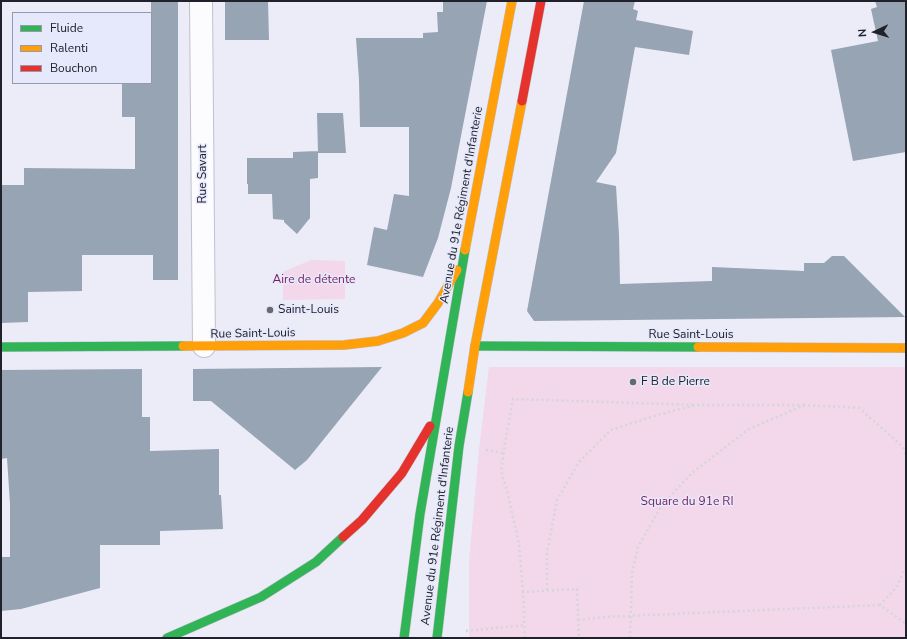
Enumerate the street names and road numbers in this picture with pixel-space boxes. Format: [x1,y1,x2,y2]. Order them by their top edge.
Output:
street label: Avenue du 91e Régiment d'Infanterie [438,105,486,305]
street label: Rue Savart [196,144,210,204]
street label: Rue Saint-Louis [210,326,296,342]
street label: Rue Saint-Louis [648,328,734,342]
street label: Avenue du 91e Régiment d'Infanterie [419,426,457,626]

